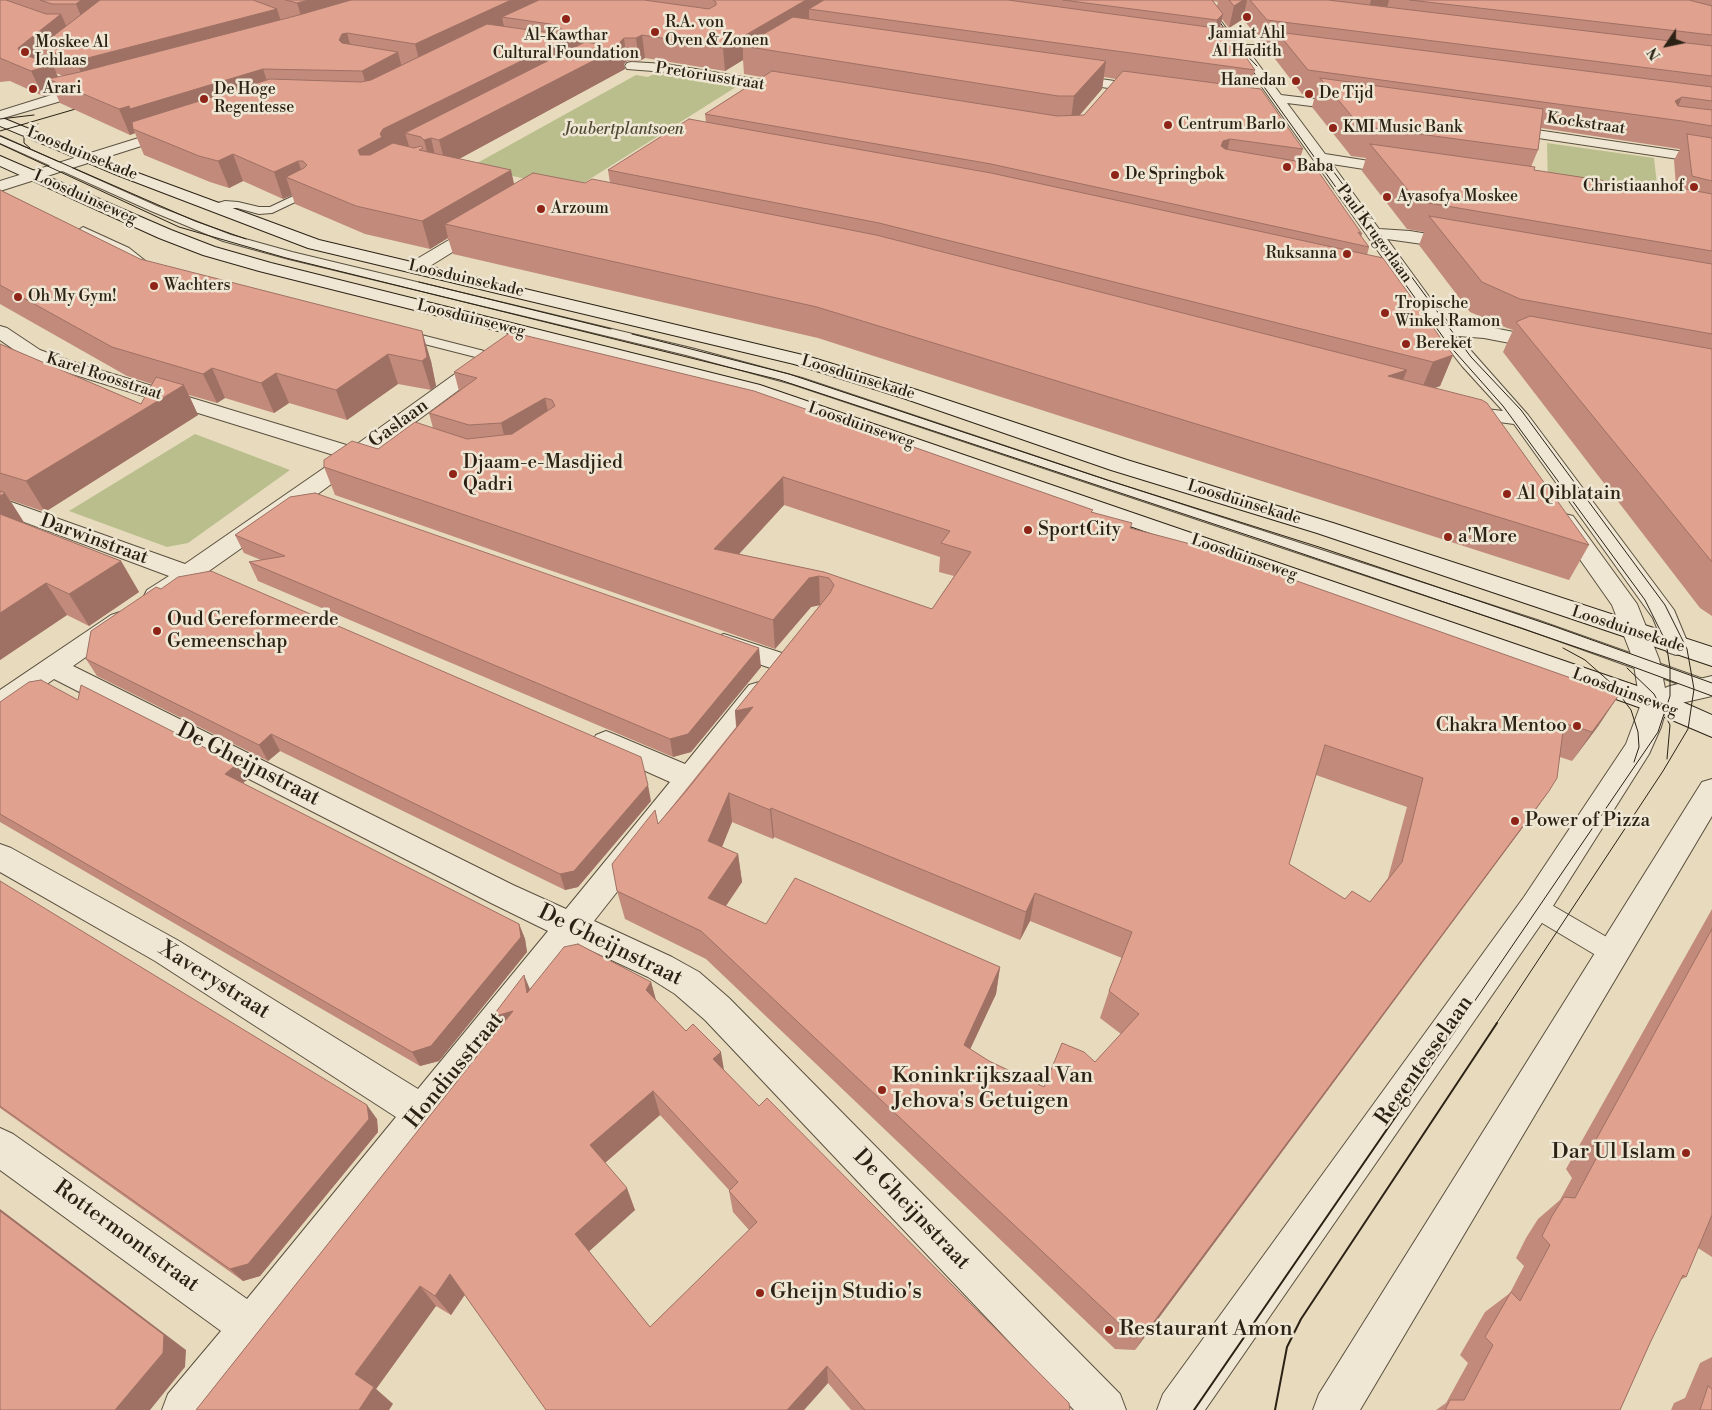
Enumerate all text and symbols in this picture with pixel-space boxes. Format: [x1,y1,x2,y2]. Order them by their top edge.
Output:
marker: Jamiat Ahl Al Hadith [1241,11,1253,23]
marker: Al-Kawthar Cultural Foundation [560,13,572,25]
place label: R.A. von Oven & Zonen [665,13,769,51]
north arrow [1642,20,1692,70]
place label: Jamiat Ahl Al Hadith [1209,24,1285,62]
place label: Al-Kawthar Cultural Foundation [493,26,639,64]
marker: R.A. von Oven & Zonen [649,26,661,38]
place label: Moskee Al Ichlaas [35,33,109,71]
text: N [1644,44,1665,63]
marker: Moskee Al Ichlaas [19,46,31,58]
street label: Pretoriusstraat [654,59,766,95]
place label: Hanedan [1221,71,1286,91]
marker: Hanedan [1290,75,1302,87]
place label: Arari [43,79,81,99]
place label: De Hoge Regentesse [214,80,294,118]
marker: Arari [27,83,39,95]
place label: De Tijd [1319,84,1373,104]
marker: De Tijd [1303,88,1315,100]
marker: De Hoge Regentesse [198,93,210,105]
street label: Kockstraat [1545,109,1627,139]
place label: Centrum Barlo [1178,115,1286,135]
place label: KMI Music Bank [1343,118,1462,138]
marker: Centrum Barlo [1162,119,1174,131]
park label: Joubertplantsoen [564,120,684,140]
marker: KMI Music Bank [1327,122,1339,134]
street label: Loosduinsekade [24,123,140,185]
place label: Baba [1297,157,1334,177]
marker: Baba [1281,161,1293,173]
place label: De Springbok [1125,165,1224,185]
street label: Loosduinseweg [30,167,140,229]
marker: De Springbok [1109,169,1121,181]
place label: Christiaanhof [1583,177,1684,197]
street label: Paul Krugerlaan [1332,181,1416,287]
marker: Christiaanhof [1688,181,1700,193]
place label: Ayasofya Moskee [1397,187,1518,207]
marker: Ayasofya Moskee [1381,191,1393,203]
place label: Arzoum [551,199,609,219]
marker: Arzoum [535,203,547,215]
place label: Ruksanna [1266,244,1337,264]
marker: Ruksanna [1341,248,1353,260]
street label: Loosduinsekade [406,256,526,302]
place label: Wachters [164,276,231,296]
marker: Wachters [148,280,160,292]
place label: Oh My Gym! [28,287,116,307]
marker: Oh My Gym! [12,291,24,303]
place label: Tropische Winkel Ramon [1395,294,1500,332]
street label: Loosduinseweg [415,296,527,342]
marker: Tropische Winkel Ramon [1379,307,1391,319]
place label: Bereket [1416,334,1472,354]
marker: Bereket [1400,338,1412,350]
street label: Karel Roosstraat [44,349,164,405]
street label: Loosduinsekade [799,352,917,404]
street label: Gaslaan [365,395,433,453]
street label: Loosduinseweg [805,399,917,453]
place label: Djaam-e-Masdjied Qadri [463,452,623,496]
marker: Djaam-e-Masdjied Qadri [447,468,459,480]
street label: Loosduinsekade [1185,477,1303,529]
place label: Al Qiblatain [1517,483,1621,505]
marker: Al Qiblatain [1501,488,1513,500]
street label: Darwinstraat [37,510,151,570]
place label: SportCity [1038,519,1121,541]
marker: SportCity [1022,524,1034,536]
place label: a'More [1458,526,1517,548]
street label: Loosduinseweg [1188,531,1300,585]
marker: a'More [1442,531,1454,543]
street label: Loosduinsekade [1569,603,1687,657]
place label: Oud Gereformeerde Gemeenschap [167,609,339,653]
marker: Oud Gereformeerde Gemeenschap [151,625,163,637]
street label: Loosduinseweg [1570,665,1680,721]
place label: Chakra Mentoo [1436,715,1567,737]
street label: De Gheijnstraat [172,718,324,812]
marker: Chakra Mentoo [1571,720,1583,732]
place label: Power of Pizza [1525,810,1650,832]
marker: Power of Pizza [1509,815,1521,827]
street label: De Gheijnstraat [533,900,687,992]
street label: Xaverystraat [154,936,274,1026]
street label: Regentesselaan [1370,991,1480,1131]
street label: Hondiusstraat [400,1007,510,1135]
place label: Koninkrijkszaal Van Jehova's Getuigen [892,1064,1093,1116]
marker: Koninkrijkszaal Van Jehova's Getuigen [876,1084,888,1096]
place label: Dar Ul Islam [1552,1140,1676,1166]
street label: De Gheijnstraat [847,1144,975,1276]
marker: Dar Ul Islam [1680,1147,1692,1159]
street label: Rottermontstraat [48,1175,204,1299]
place label: Gheijn Studio's [770,1280,922,1306]
marker: Gheijn Studio's [754,1287,766,1299]
place label: Restaurant Amon [1119,1317,1293,1343]
marker: Restaurant Amon [1103,1324,1115,1336]

